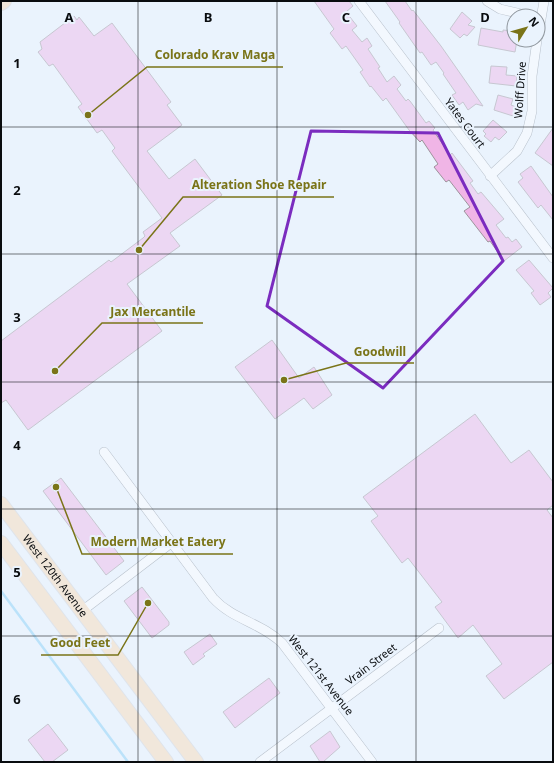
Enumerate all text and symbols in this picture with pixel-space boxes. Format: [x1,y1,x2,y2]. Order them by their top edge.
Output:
text: A [65,8,74,26]
text: B [204,8,212,26]
text: C [342,8,350,26]
text: D [480,8,490,26]
north arrow [506,8,546,48]
text: N [526,14,543,30]
callout: Colorado Krav Maga [147,43,283,67]
text: Colorado Krav Maga [155,46,275,63]
text: 1 [13,54,21,72]
street label: Wolff Drive [510,61,529,119]
street label: Yates Court [442,95,489,151]
callout: Alteration Shoe Repair [183,173,334,197]
text: Alteration Shoe Repair [192,176,327,193]
text: 2 [13,181,21,199]
callout: Jax Mercantile [102,299,203,323]
text: Jax Mercantile [109,303,196,320]
text: 3 [13,308,21,326]
callout: Goodwill [346,339,414,363]
text: Goodwill [354,343,406,360]
text: 4 [13,436,21,454]
callout: Modern Market Eatery [82,530,233,554]
street label: West 120th Avenue [20,531,92,620]
text: Modern Market Eatery [90,533,226,550]
text: 5 [13,563,21,581]
callout: Good Feet [41,631,118,655]
street label: West 121st Avenue [285,631,357,718]
text: Good Feet [50,634,110,651]
street label: Vrain Street [342,639,399,688]
text: 6 [13,690,21,708]

